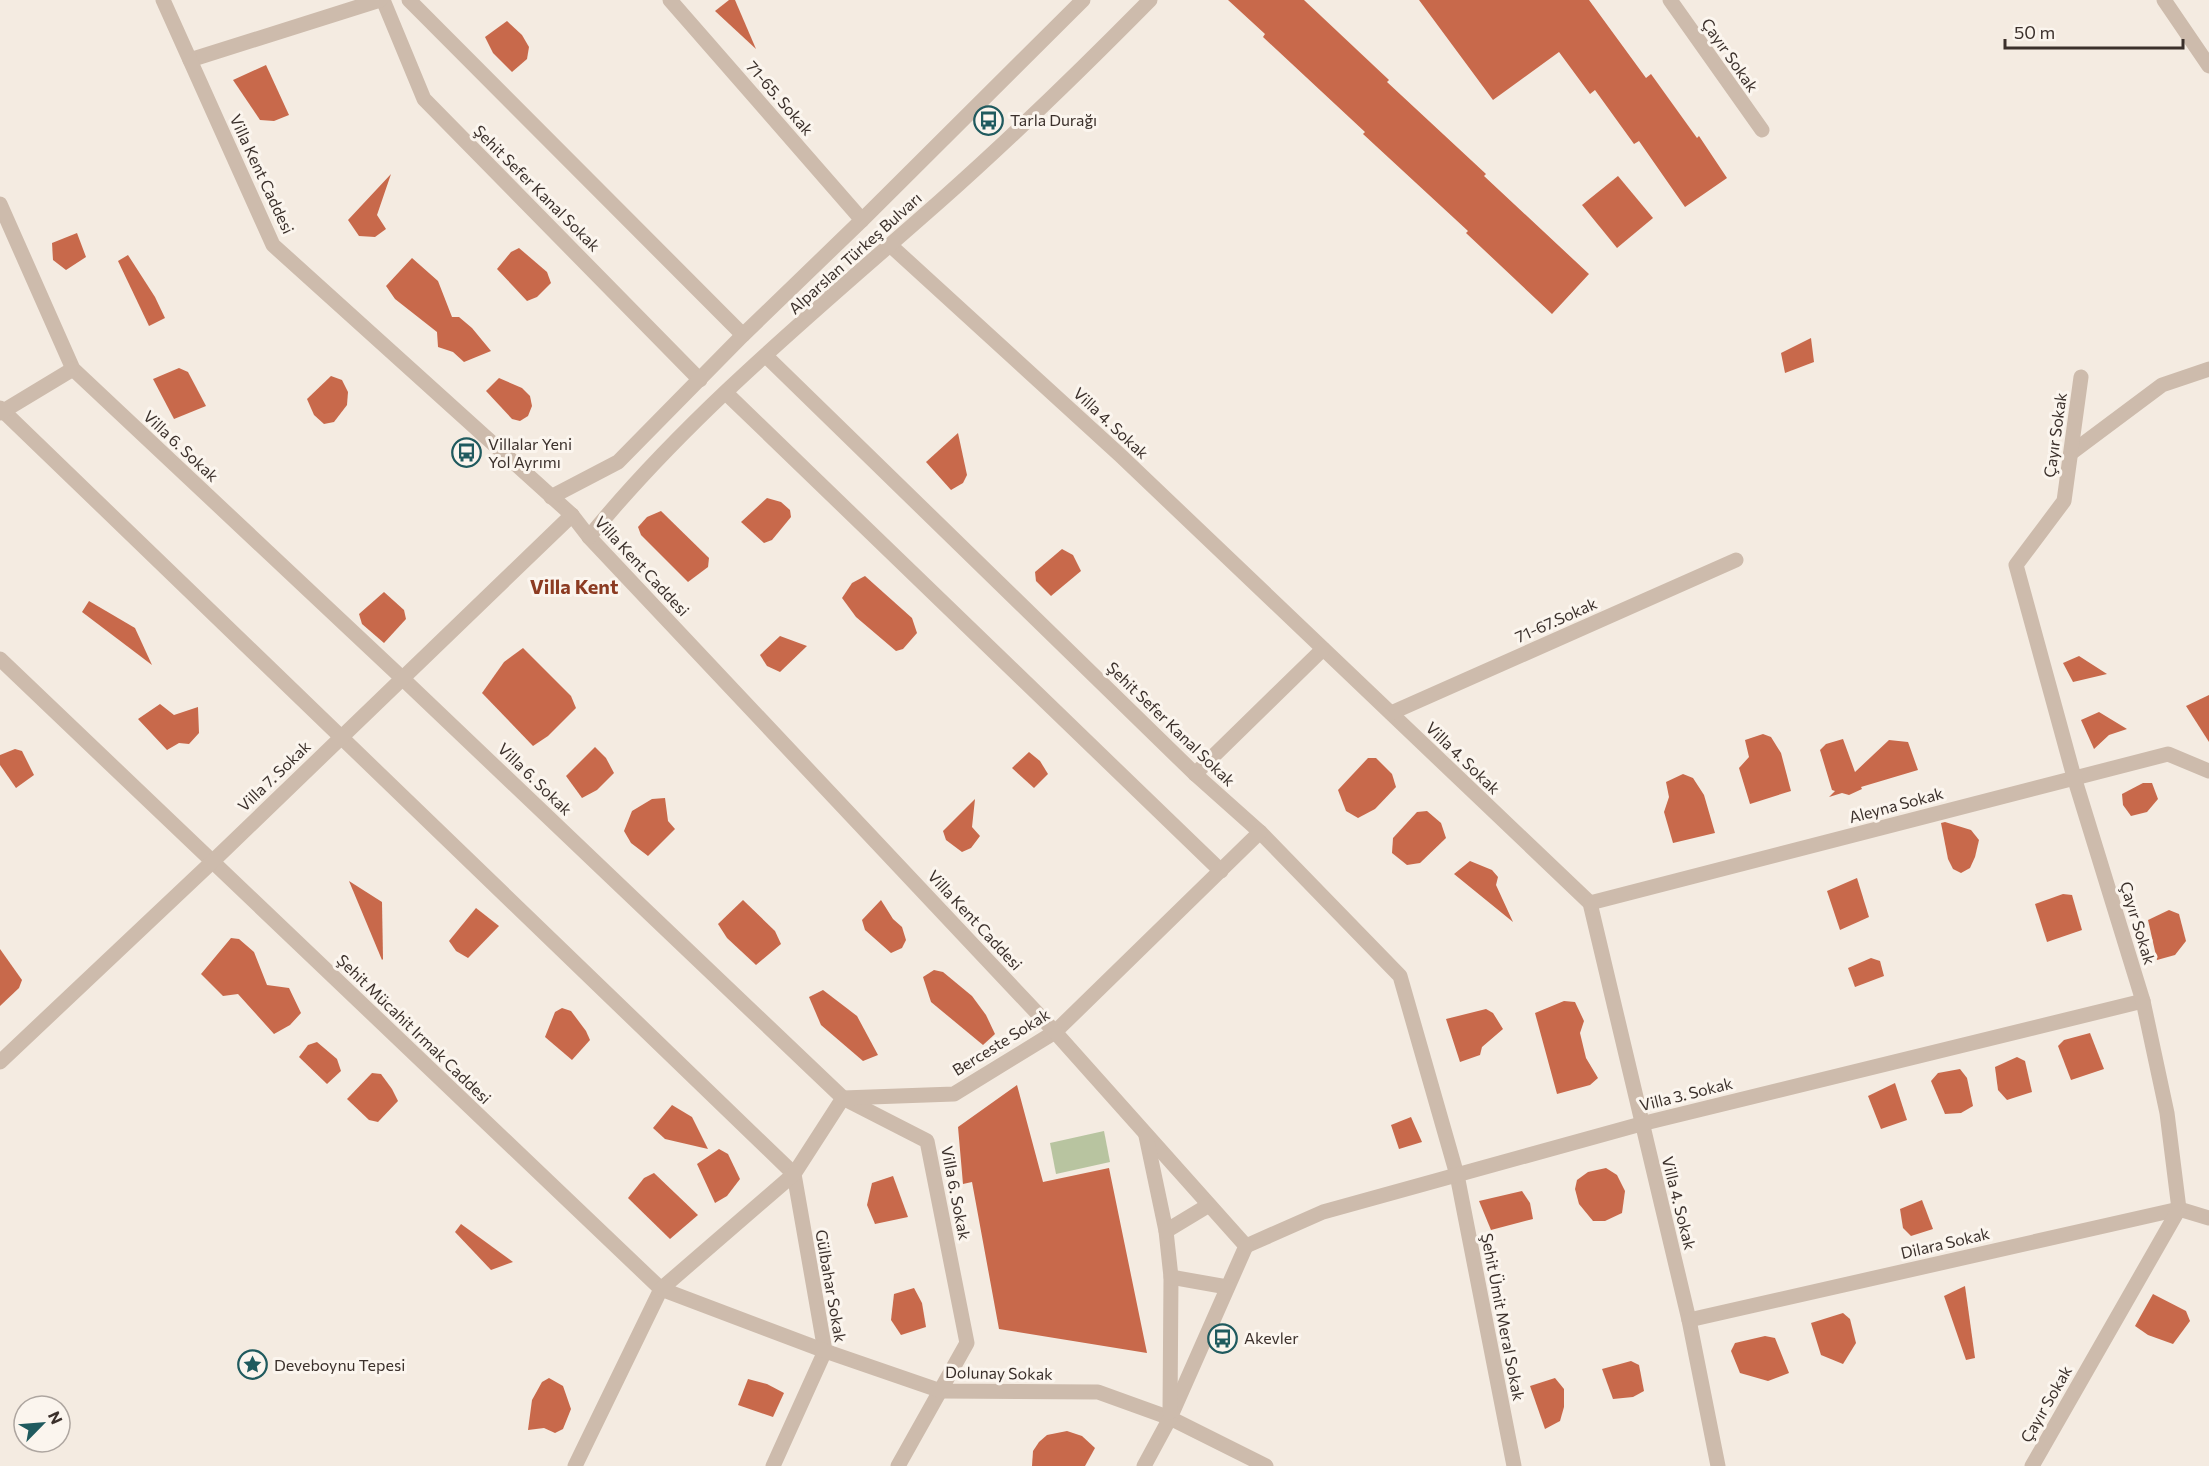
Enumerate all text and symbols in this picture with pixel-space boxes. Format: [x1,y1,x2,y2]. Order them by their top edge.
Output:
scale bar [2005,12,2184,50]
street label: Çayır Sokak [1698,14,1763,96]
text: 50 m [2014,21,2055,43]
street label: 71-65. Sokak [743,57,818,139]
bus stop icon: Tarla Durağı [973,104,1005,136]
place label: Tarla Durağı [1010,110,1097,129]
street label: Villa Kent Caddesi [226,111,298,237]
street label: Şehit Sefer Kanal Sokak [470,121,605,255]
street label: Alparslan Türkeş Bulvarı [784,188,925,317]
street label: Villa 4. Sokak [1070,383,1153,462]
street label: Çayır Sokak [2039,391,2070,479]
street label: Villa 6. Sokak [140,406,223,485]
place label: Villalar Yeni Yol Ayrımı [488,434,572,471]
bus stop icon: Villalar Yeni Yol Ayrımı [451,437,483,469]
street label: Villa Kent Caddesi [591,512,694,620]
district label: Villa Kent [530,574,618,598]
street label: 71-67.Sokak [1512,593,1600,646]
street label: Şehit Sefer Kanal Sokak [1103,658,1240,790]
street label: Villa 4. Sokak [1422,718,1505,798]
street label: Villa 7. Sokak [233,736,314,815]
street label: Villa 6. Sokak [494,739,577,819]
street label: Aleyna Sokak [1847,783,1945,826]
street label: Villa Kent Caddesi [924,866,1027,974]
street label: Çayır Sokak [2117,879,2160,967]
street label: Şehit Mücahit Irmak Caddesi [333,950,495,1107]
street label: Berceste Sokak [949,1004,1053,1079]
street label: Villa 3. Sokak [1637,1073,1735,1114]
street label: Villa 6. Sokak [938,1144,975,1242]
street label: Villa 4. Sokak [1659,1154,1700,1252]
street label: Dilara Sokak [1899,1223,1992,1262]
street label: Gülbahar Sokak [812,1228,851,1344]
street label: Şehit Ümit Meral Sokak [1478,1232,1529,1403]
bus stop icon: Akevler [1207,1322,1239,1354]
place label: Akevler [1244,1328,1299,1347]
place icon: Deveboynu Tepesi [237,1349,269,1381]
place label: Deveboynu Tepesi [274,1355,405,1374]
street label: Dolunay Sokak [945,1362,1053,1383]
street label: Çayır Sokak [2016,1362,2075,1446]
north arrow [12,1394,72,1454]
text: N [45,1408,67,1427]

